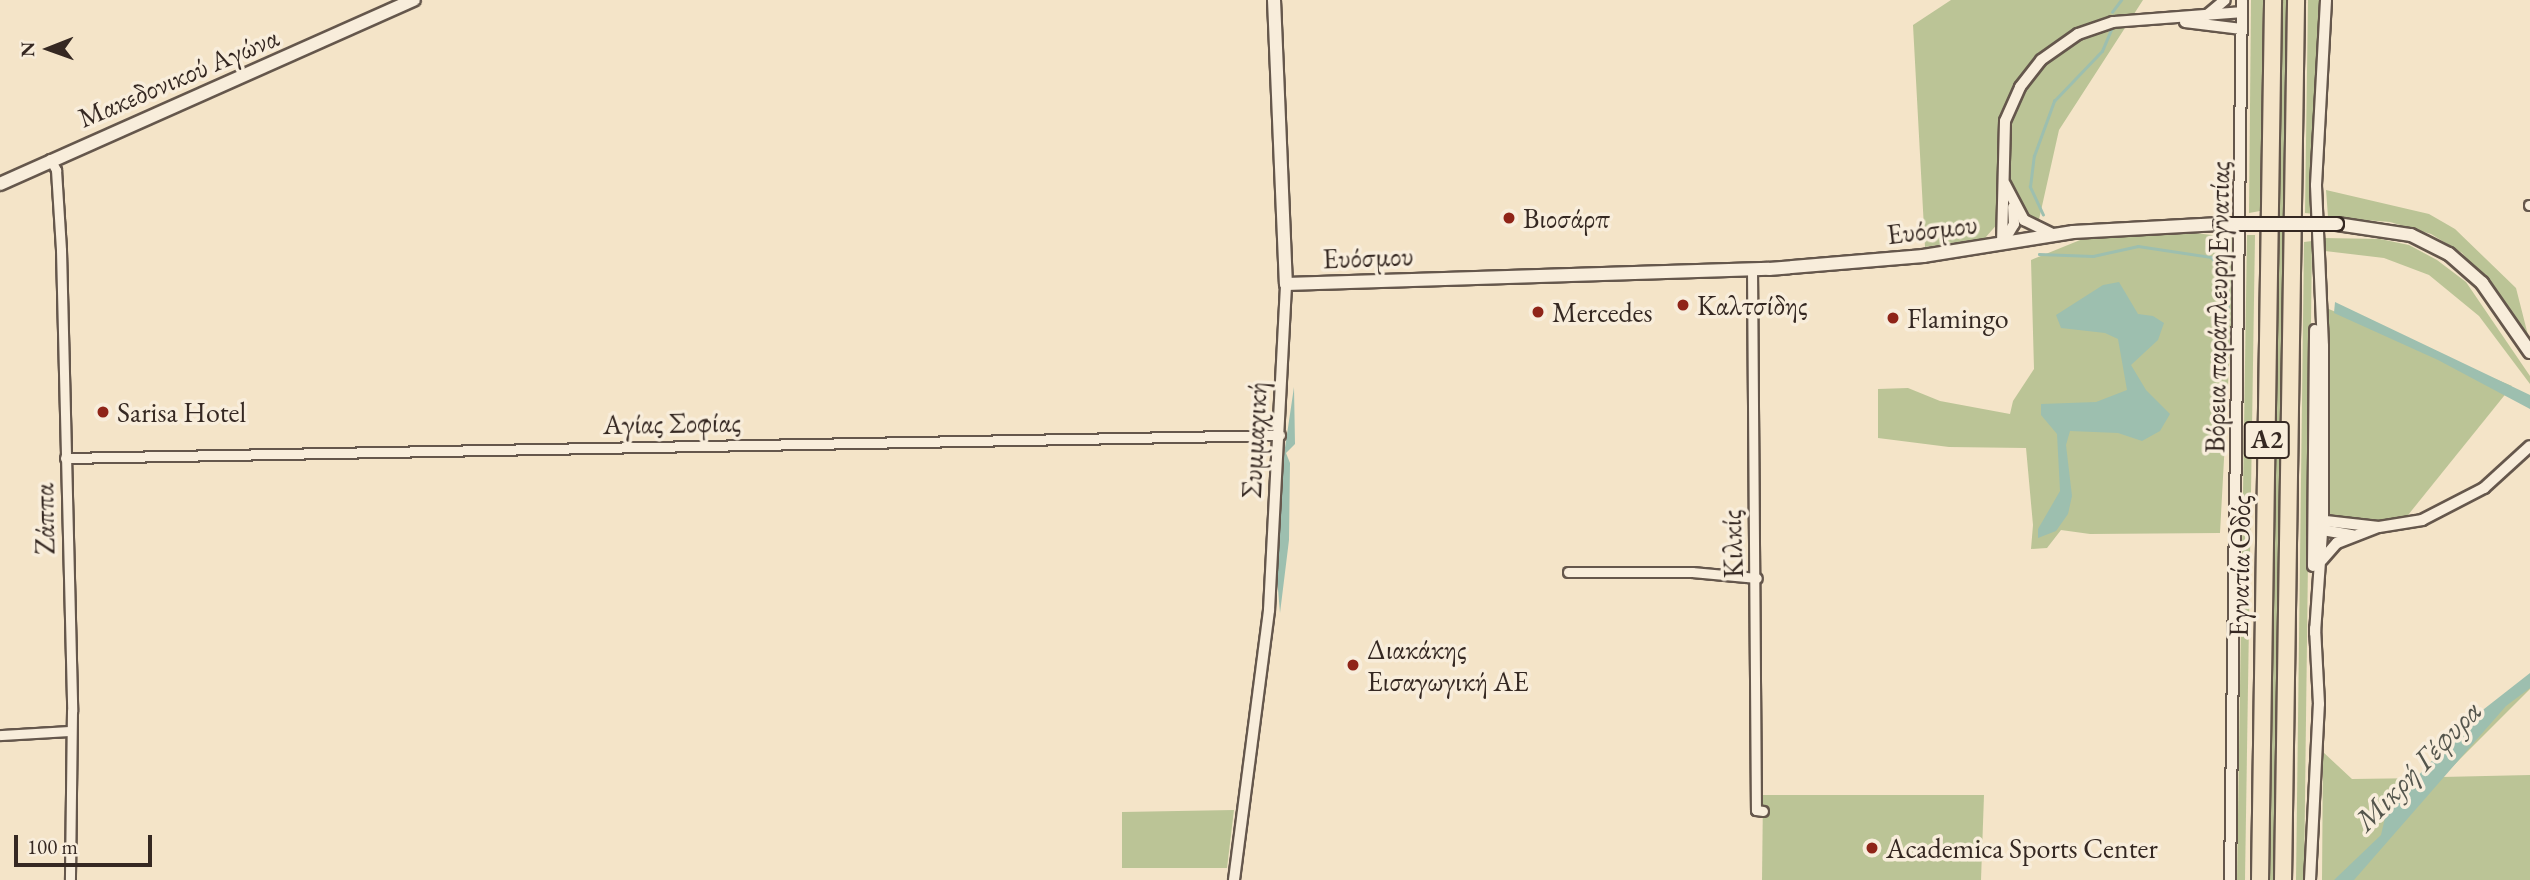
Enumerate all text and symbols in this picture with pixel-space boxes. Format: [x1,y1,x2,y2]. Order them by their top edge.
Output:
north arrow [14,14,84,84]
street label: Μακεδονικού Αγώνα [73,20,283,134]
text: N [15,41,40,57]
street label: Βόρεια παράπλευρηΕγνατίας [2198,161,2236,453]
place label: Βιοσάρπ [1523,201,1610,235]
street label: Ευόσμου [1885,207,1979,251]
marker: Βιοσάρπ [1501,210,1517,226]
street label: Ευόσμου [1322,239,1414,275]
place label: Καλτσίδης [1697,288,1808,322]
place label: Mercedes [1552,295,1653,329]
marker: Καλτσίδης [1675,297,1691,313]
place label: Flamingo [1907,301,2009,335]
marker: Mercedes [1530,304,1546,320]
marker: Flamingo [1885,310,1901,326]
street label: Συμμαχική [1234,381,1274,499]
place label: Sarisa Hotel [117,395,246,429]
marker: Sarisa Hotel [95,404,111,420]
street label: Αγίας Σοφίας [603,405,741,441]
road number: Α2 [2242,418,2292,462]
street label: Ζάππα [27,483,61,555]
street label: Εγνατία Οδός [2221,495,2257,637]
street label: Κιλκίς [1714,509,1750,579]
place label: Διακάκης Εισαγωγική ΑΕ [1367,632,1529,698]
marker: Διακάκης Εισαγωγική ΑΕ [1345,657,1361,673]
water label: Μικρή Γέφυρα [2347,693,2489,839]
scale bar [18,820,156,864]
place label: Academica Sports Center [1886,831,2158,865]
text: 100 m [27,833,78,860]
marker: Academica Sports Center [1864,840,1880,856]

